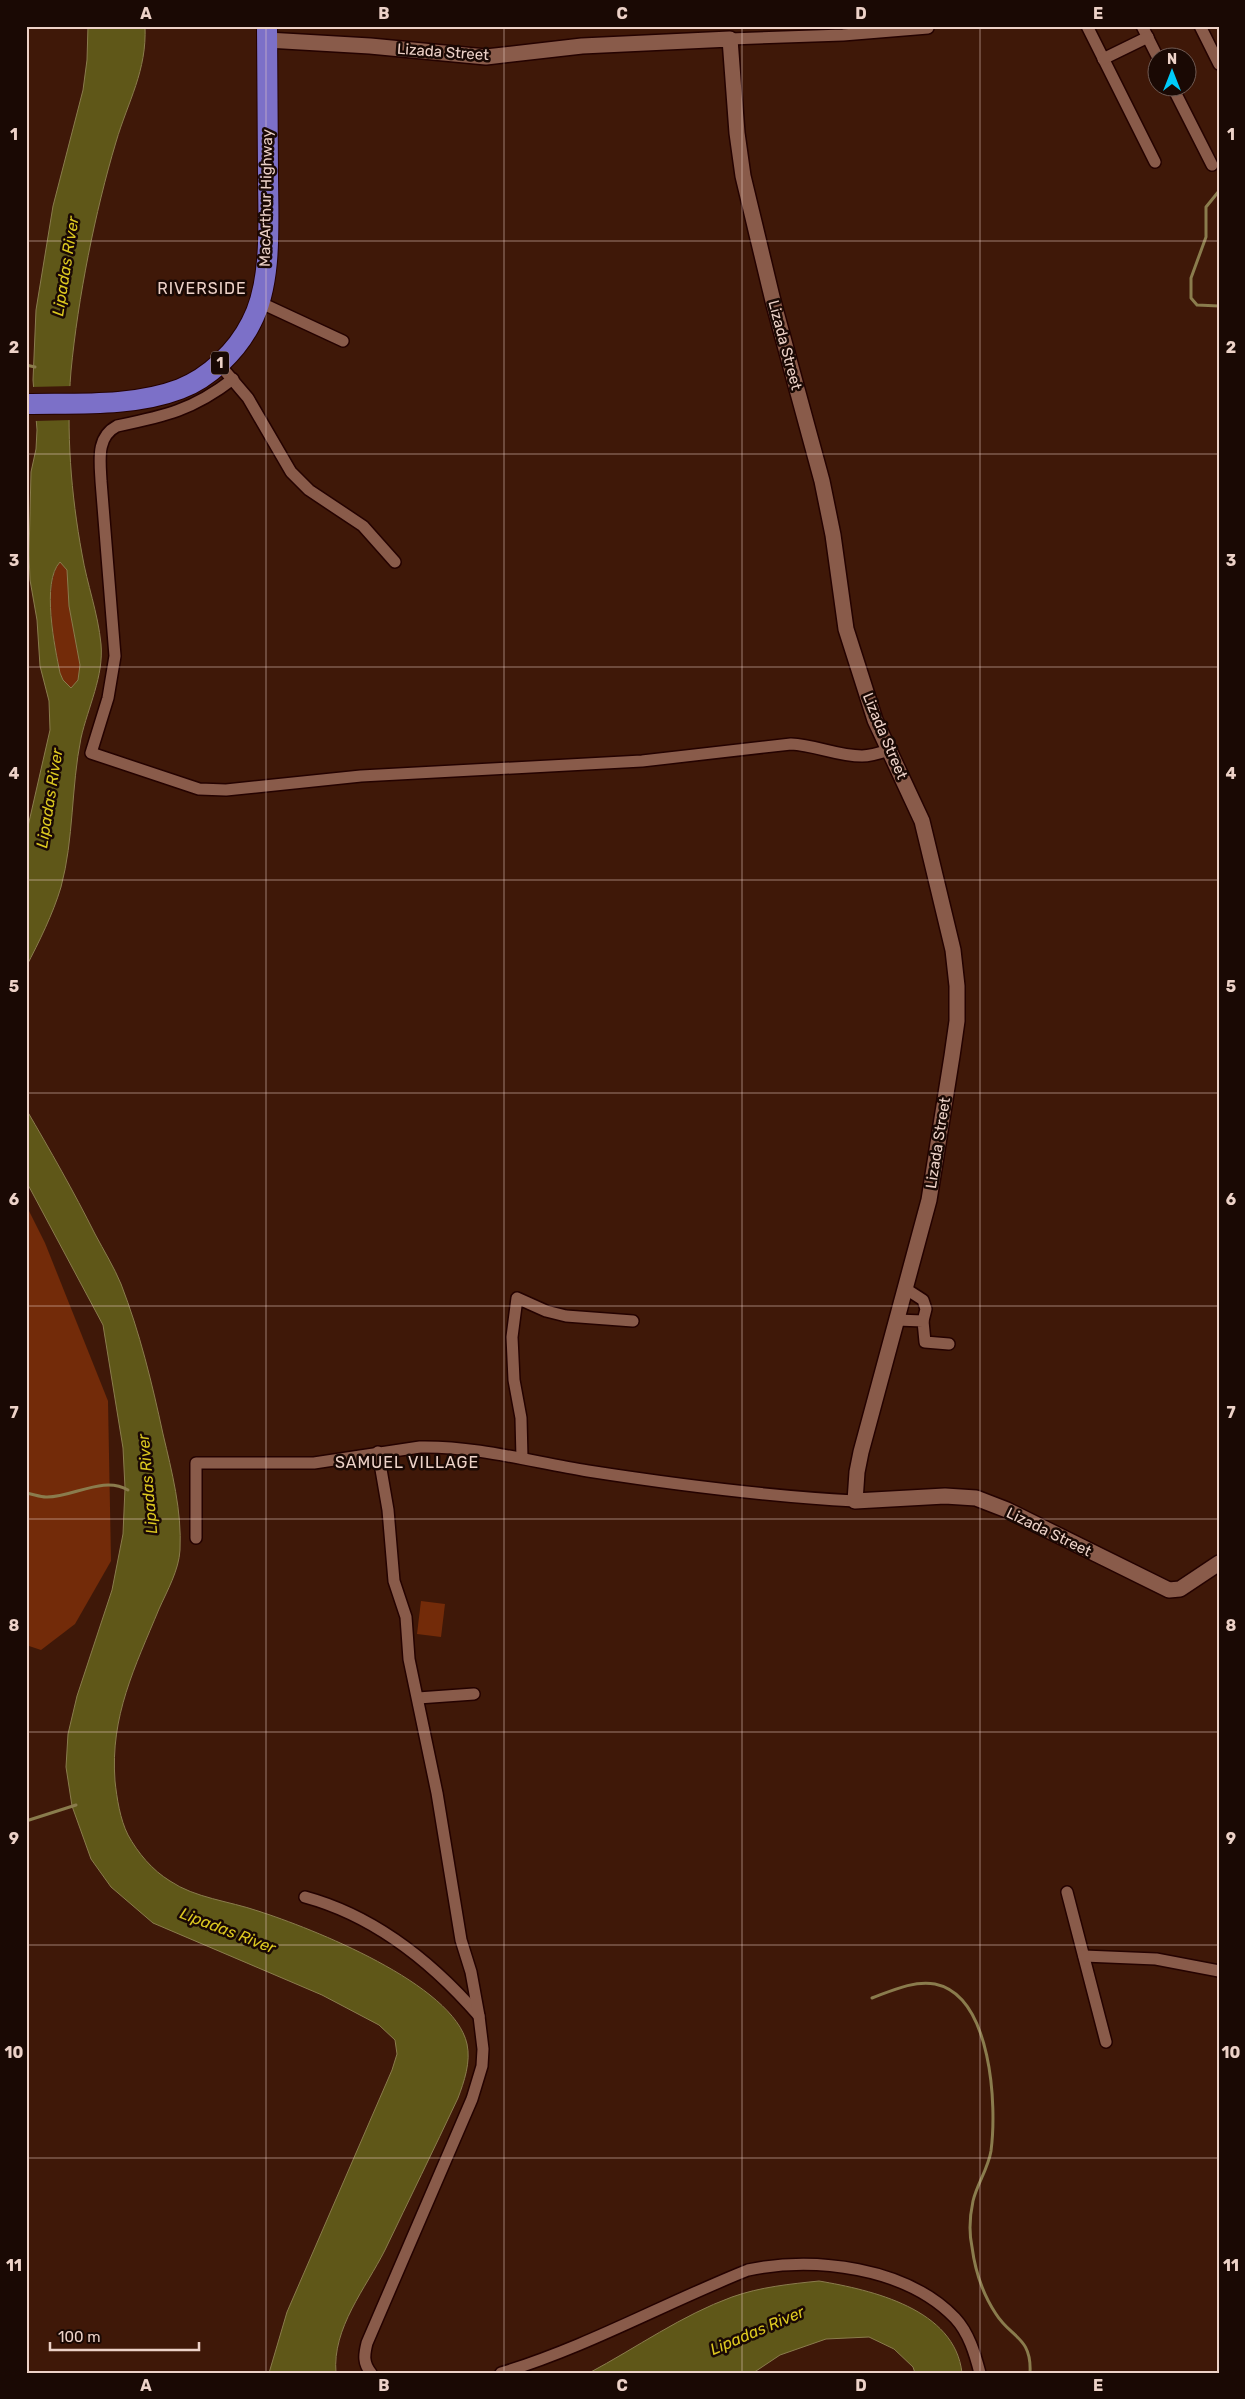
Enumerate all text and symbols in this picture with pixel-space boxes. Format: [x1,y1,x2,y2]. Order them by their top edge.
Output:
text: A [140,4,152,23]
text: B [378,4,390,23]
text: C [616,4,628,23]
text: D [855,4,867,23]
text: E [1093,4,1103,23]
street label: Lizada Street [396,40,490,64]
north arrow [1148,48,1198,98]
text: N [1167,51,1177,68]
text: 1 [10,125,18,144]
text: 1 [1227,125,1235,144]
street label: MacArthur Highway [256,129,276,267]
water label: Lipadas River [48,214,83,317]
district label: RIVERSIDE [157,279,247,298]
street label: Lizada Street [764,298,806,392]
text: 2 [9,338,19,357]
text: 2 [1226,338,1236,357]
road number: 1 [211,352,229,374]
text: 3 [9,551,19,570]
text: 3 [1226,551,1236,570]
street label: Lizada Street [859,690,911,782]
water label: Lipadas River [32,746,67,849]
text: 4 [9,764,20,783]
text: 4 [1226,764,1237,783]
text: 5 [9,977,19,996]
text: 5 [1226,977,1236,996]
street label: Lizada Street [922,1096,954,1190]
text: 6 [9,1190,19,1209]
text: 6 [1226,1190,1236,1209]
text: 7 [9,1403,19,1422]
text: 7 [1226,1403,1236,1422]
water label: Lipadas River [134,1432,161,1535]
district label: SAMUEL VILLAGE [335,1453,479,1472]
street label: Lizada Street [1004,1504,1095,1560]
text: 8 [9,1616,20,1635]
text: 8 [1226,1616,1237,1635]
text: 9 [9,1829,19,1848]
text: 9 [1226,1829,1236,1848]
water label: Lipadas River [177,1904,279,1958]
text: 10 [5,2043,24,2062]
text: 10 [1222,2043,1241,2062]
text: 11 [6,2256,22,2275]
text: 11 [1223,2256,1239,2275]
water label: Lipadas River [707,2302,808,2359]
scale bar [50,2319,199,2351]
text: 100 m [58,2328,100,2346]
text: A [140,2376,152,2395]
text: B [378,2376,390,2395]
text: C [616,2376,628,2395]
text: D [855,2376,867,2395]
text: E [1093,2376,1103,2395]

